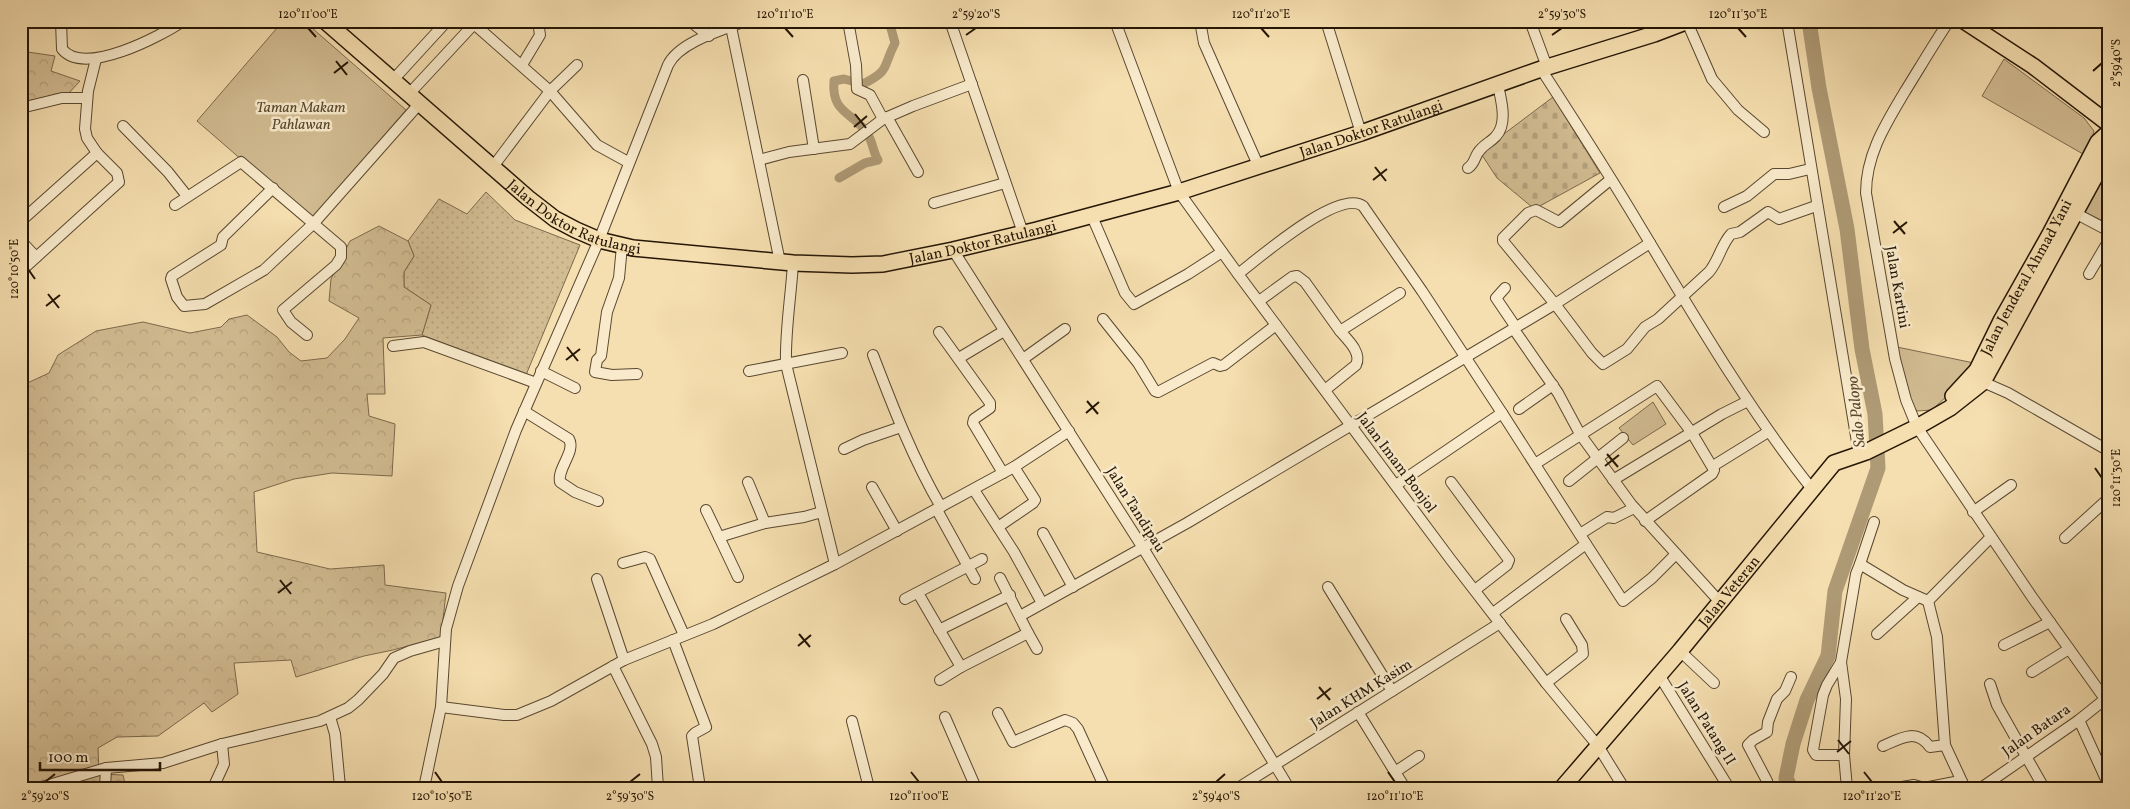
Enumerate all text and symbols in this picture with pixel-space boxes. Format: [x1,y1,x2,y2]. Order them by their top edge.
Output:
text: 120°11'00"E [278,7,338,23]
text: 120°11'10"E [756,7,814,23]
text: 2°59'20"S [952,7,1000,23]
text: 120°11'20"E [1232,7,1290,23]
text: 2°59'30"S [1538,7,1586,23]
text: 120°11'30"E [1709,7,1767,23]
text: 2°59'40"S [2109,39,2125,87]
street label: Jalan Doktor Ratulangi [1297,96,1446,164]
park label: Taman Makam Pahlawan [256,98,346,136]
street label: Jalan Doktor Ratulangi [502,175,642,261]
street label: Jalan Jenderal Ahmad Yani [1976,196,2078,360]
street label: Jalan Doktor Ratulangi [908,216,1059,270]
text: 120°10'50"E [7,239,23,299]
street label: Jalan Kartini [1879,244,1914,330]
water label: Salo Palopo [1842,374,1872,449]
street label: Jalan Imam Bonjol [1351,408,1441,518]
text: 120°11'30"E [2109,449,2125,507]
street label: Jalan Tandipau [1100,463,1170,557]
street label: Jalan Veteran [1694,552,1766,633]
street label: Jalan KHM Kasim [1307,654,1417,734]
street label: Jalan Patang II [1672,678,1740,770]
street label: Jalan Batara [1998,700,2075,763]
scale bar [40,739,160,771]
text: 100 m [48,748,88,769]
text: 2°59'20"S [21,789,69,805]
text: 120°10'50"E [412,789,472,805]
text: 2°59'30"S [606,789,654,805]
text: 120°11'00"E [889,789,949,805]
text: 2°59'40"S [1192,789,1240,805]
text: 120°11'10"E [1366,789,1424,805]
text: 120°11'20"E [1843,789,1901,805]

